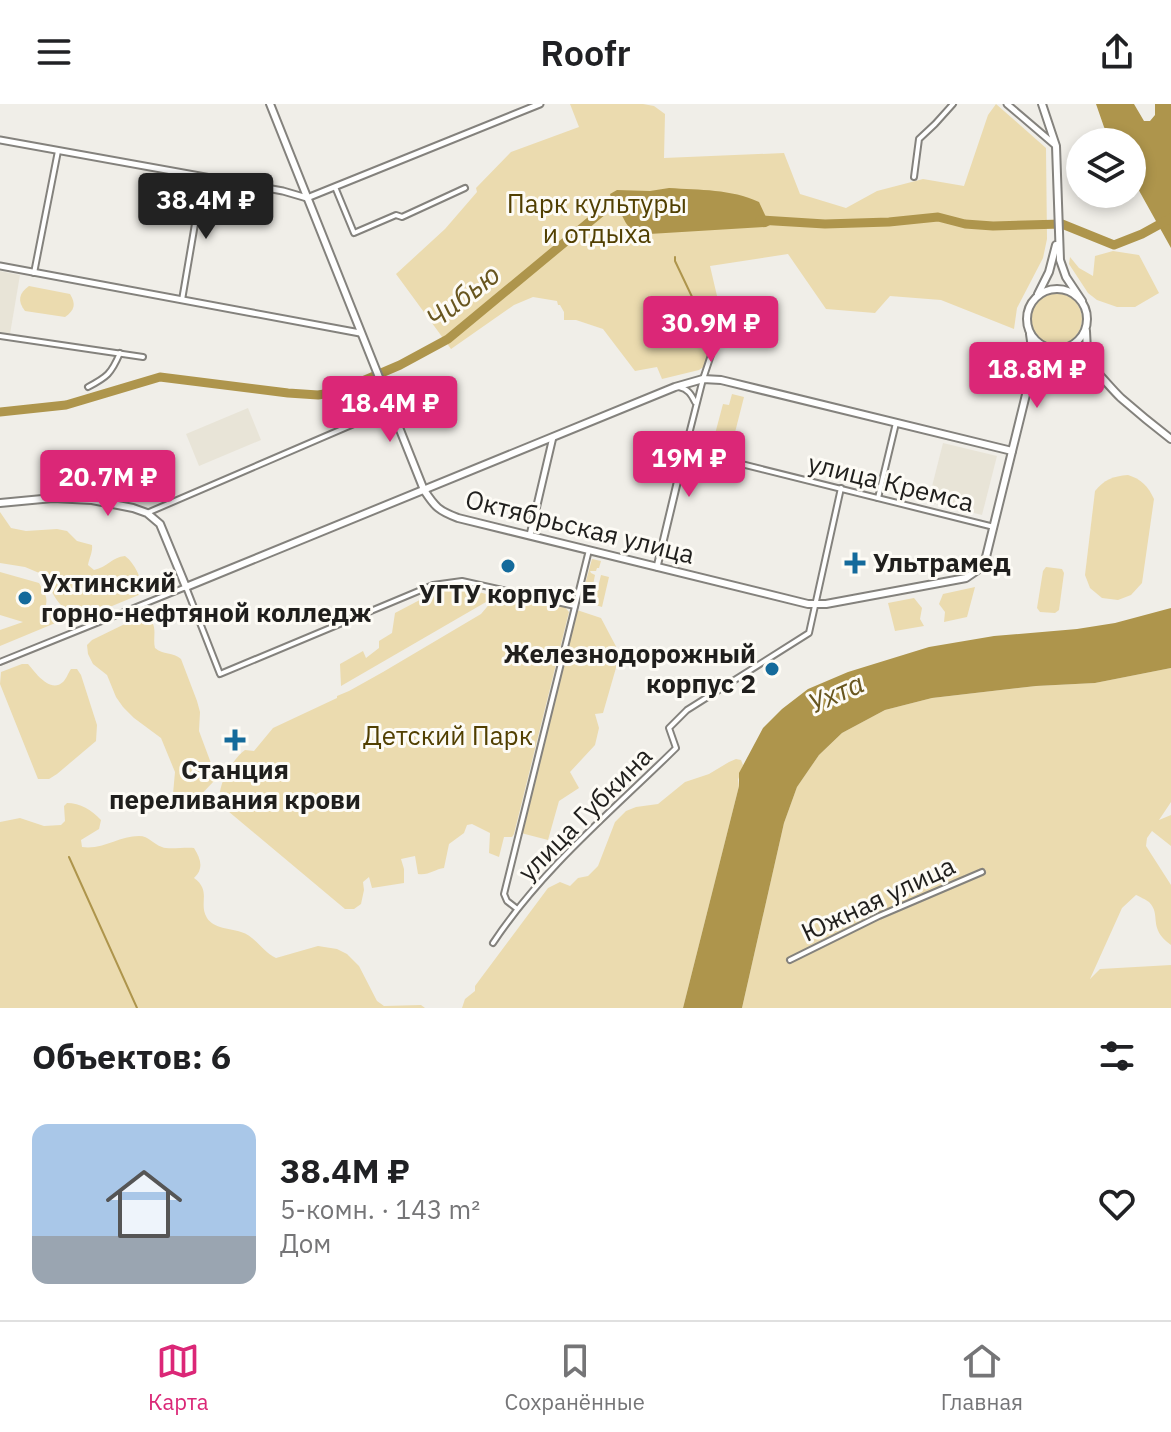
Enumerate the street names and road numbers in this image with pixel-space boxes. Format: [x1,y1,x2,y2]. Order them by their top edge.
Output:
street label: улица Кремса [805,445,978,519]
street label: Октябрьская улица [462,481,698,571]
street label: улица Губкина [510,739,659,888]
street label: Южная улица [795,848,960,949]

